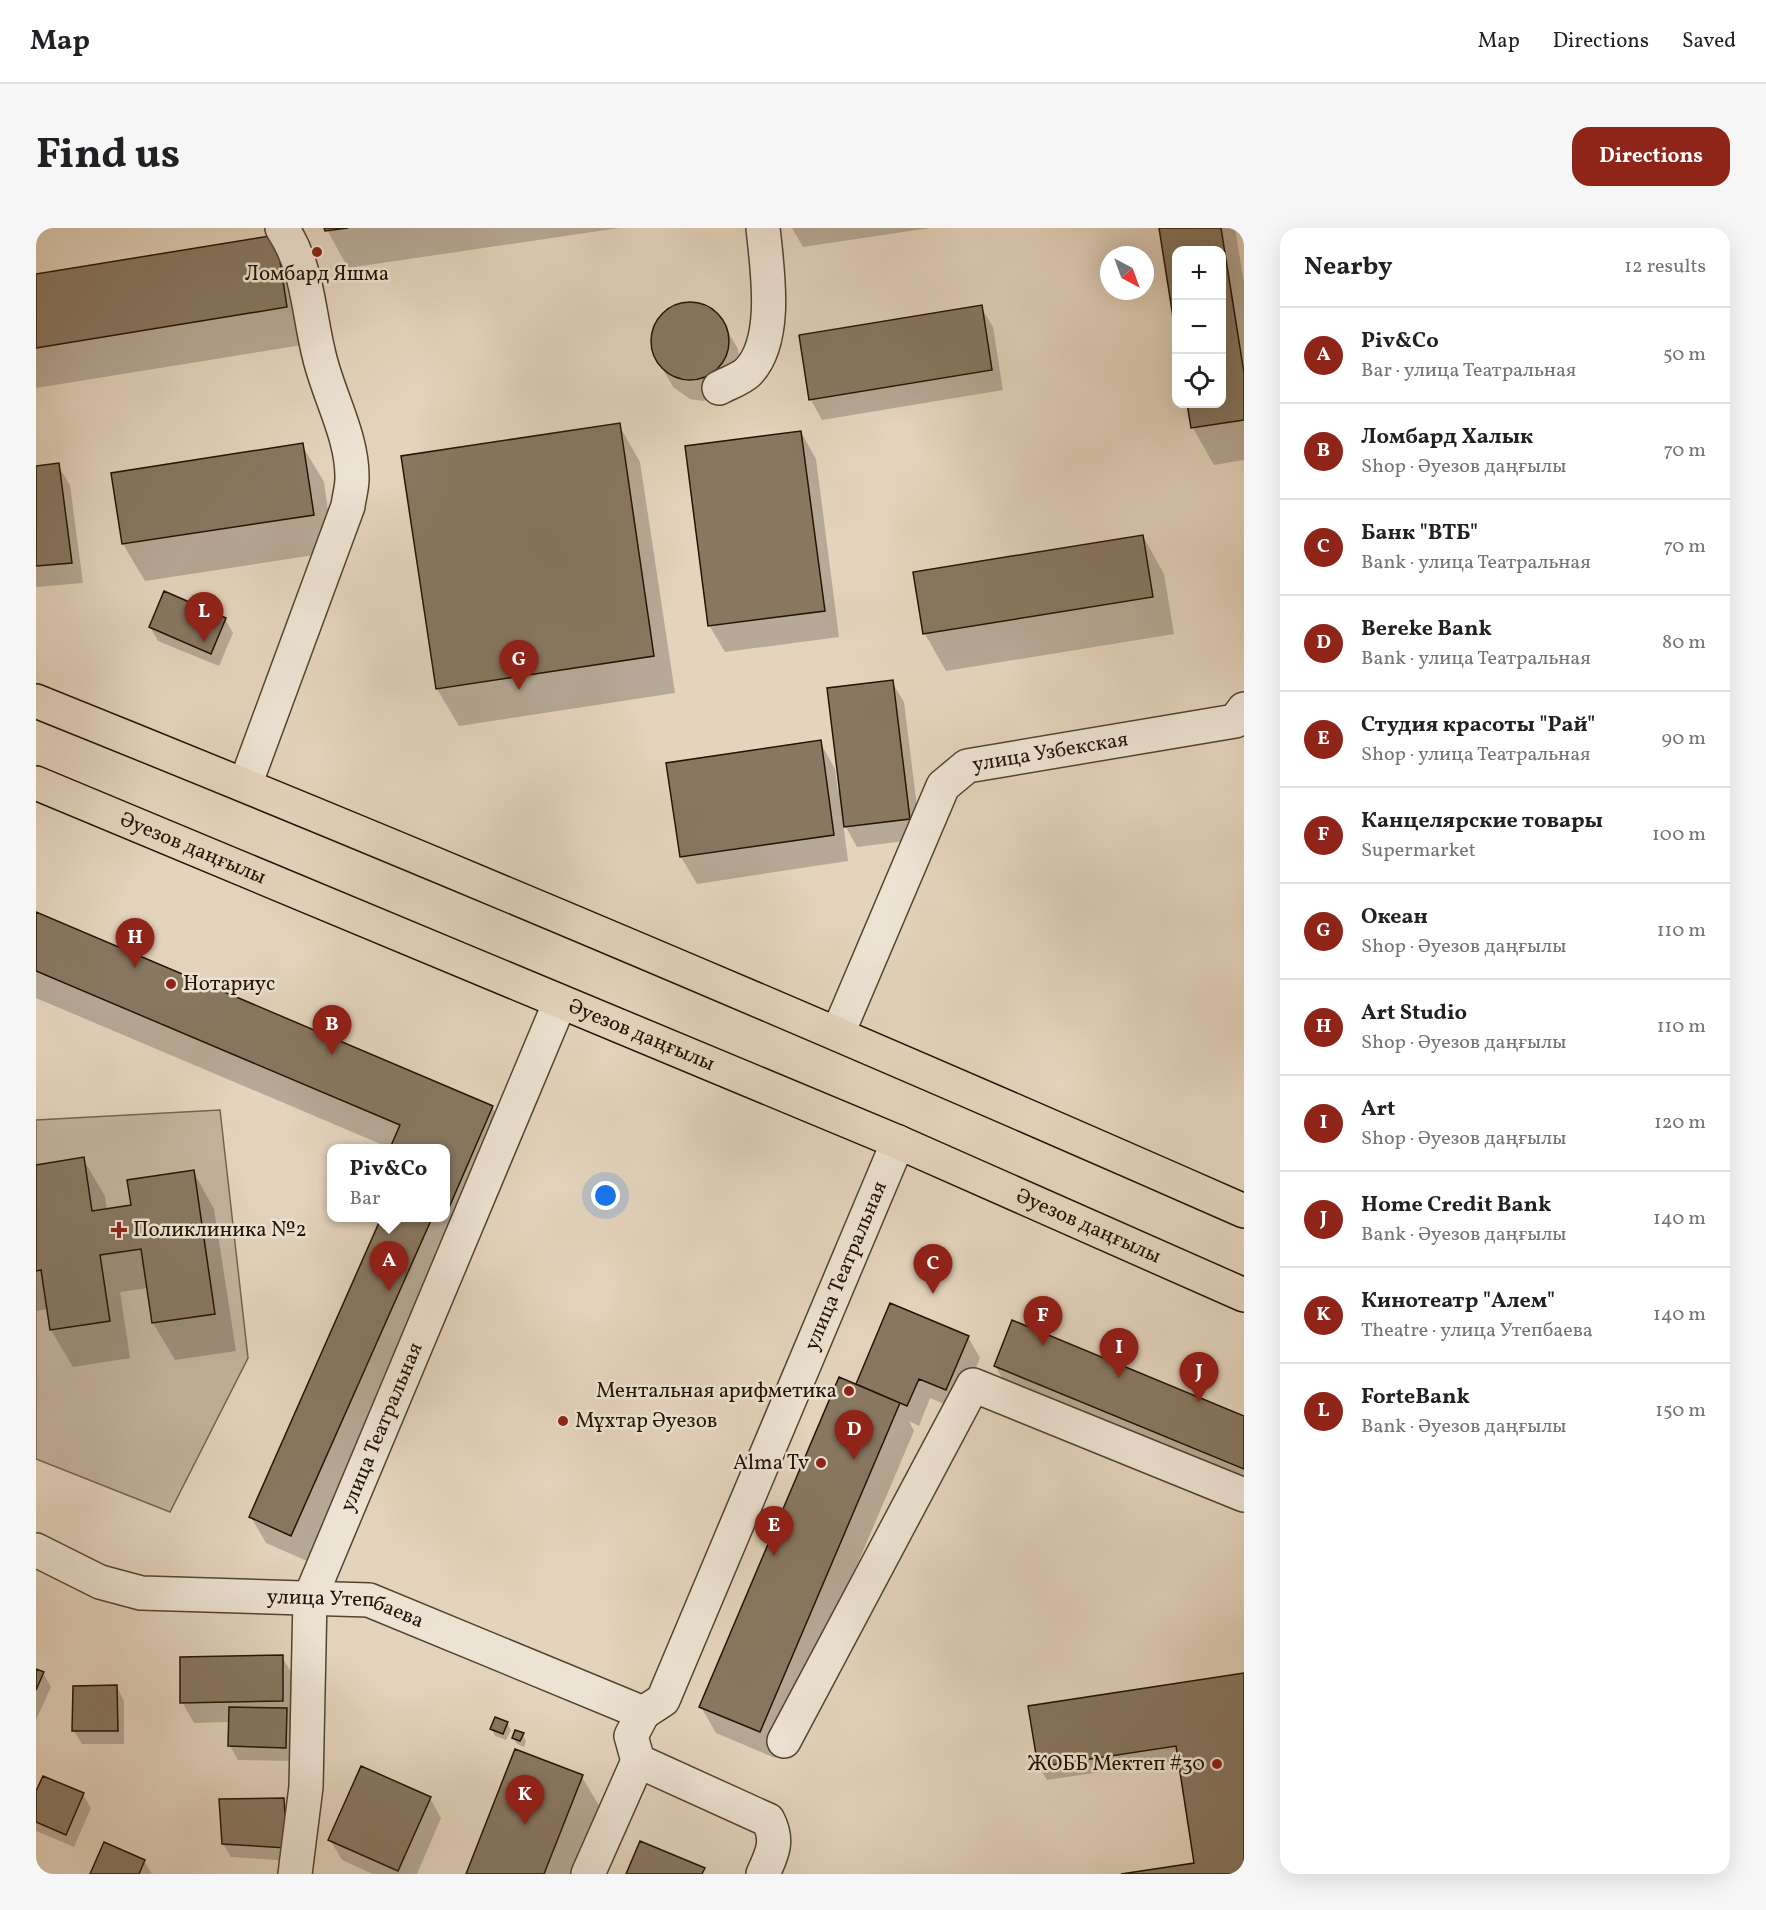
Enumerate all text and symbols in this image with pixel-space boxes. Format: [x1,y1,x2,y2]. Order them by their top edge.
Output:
text: Map [30,22,90,61]
text: Map [1478,27,1520,56]
text: Directions [1553,27,1649,56]
text: Saved [1682,27,1736,56]
text: Find us [36,127,180,186]
button: Directions [1572,127,1730,186]
marker: Ломбард Яшма [310,245,324,259]
north arrow [1100,246,1154,300]
map controls [1172,246,1226,408]
button: + [1172,246,1226,300]
text: Nearby [1304,249,1393,285]
text: 12 results [1624,253,1706,281]
place label: Ломбард Яшма [245,260,389,289]
button: − [1172,300,1226,354]
text: Piv&Co [1361,326,1439,357]
text: A [1316,341,1331,369]
text: 50 m [1663,341,1706,369]
button: locate [1172,354,1226,408]
text: Bar · улица Театральная [1361,357,1576,385]
text: Ломбард Халык [1361,422,1533,453]
text: B [1317,437,1330,465]
text: 70 m [1663,437,1706,465]
text: Shop · Әуезов даңғылы [1361,453,1566,481]
text: Банк "ВТБ" [1361,518,1478,549]
text: C [1317,533,1330,561]
text: 70 m [1663,533,1706,561]
text: Bank · улица Театральная [1361,549,1591,577]
pin: L [184,592,224,642]
text: Bereke Bank [1361,614,1492,645]
text: D [1316,629,1331,657]
text: 80 m [1662,629,1706,657]
pin: G [500,640,538,690]
text: Bank · улица Театральная [1361,645,1591,673]
text: Студия красоты "Рай" [1361,710,1595,741]
street label: улица Узбекская [970,725,1130,779]
text: E [1317,725,1330,753]
text: 90 m [1662,725,1706,753]
text: Shop · улица Театральная [1361,741,1591,769]
street label: Әуезов даңғылы [115,805,271,892]
text: Канцелярские товары [1361,806,1603,837]
text: F [1318,821,1329,849]
text: 100 m [1652,821,1706,849]
text: Supermarket [1361,837,1476,865]
text: Океан [1361,902,1428,933]
text: G [1316,917,1331,945]
text: 110 m [1657,917,1706,945]
pin: H [116,918,154,968]
text: Shop · Әуезов даңғылы [1361,933,1566,961]
place label: Нотариус [183,970,275,999]
marker: Нотариус [164,977,178,991]
street label: Әуезов даңғылы [564,992,719,1079]
text: Art Studio [1361,998,1467,1029]
pin: B [312,1006,352,1055]
text: H [1316,1013,1331,1041]
text: 110 m [1657,1013,1706,1041]
text: Shop · Әуезов даңғылы [1361,1029,1566,1057]
text: Art [1361,1094,1395,1125]
text: I [1320,1109,1327,1137]
text: 120 m [1654,1109,1706,1137]
text: Shop · Әуезов даңғылы [1361,1125,1566,1153]
popup [327,1144,450,1222]
text: Piv&Co [350,1154,427,1185]
street label: улица Театральная [797,1177,894,1355]
your location [591,1181,620,1210]
street label: Әуезов даңғылы [1011,1181,1166,1271]
text: Bar [350,1185,380,1213]
text: Home Credit Bank [1361,1190,1551,1221]
text: J [1320,1205,1327,1233]
text: 140 m [1653,1205,1706,1233]
place label: Поликлиника №2 [133,1216,307,1245]
marker: Поликлиника №2 [110,1221,128,1239]
text: Bank · Әуезов даңғылы [1361,1221,1566,1249]
pin: A [370,1242,408,1291]
pin: C [914,1244,952,1294]
text: Кинотеатр "Алем" [1361,1286,1555,1317]
pin: F [1024,1296,1062,1346]
text: K [1316,1301,1331,1329]
text: 140 m [1653,1301,1706,1329]
text: Theatre · улица Утепбаева [1361,1317,1593,1345]
pin: I [1100,1328,1138,1378]
street label: улица Театральная [333,1338,430,1516]
pin: J [1180,1352,1218,1402]
place label: Ментальная арифметика [596,1377,837,1406]
text: ForteBank [1361,1382,1470,1413]
marker: Ментальная арифметика [842,1384,856,1398]
text: L [1317,1397,1330,1425]
text: 150 m [1655,1397,1706,1425]
place label: Мұхтар Әуезов [575,1407,717,1436]
pin: D [834,1410,874,1460]
text: Bank · Әуезов даңғылы [1361,1413,1566,1441]
marker: Мұхтар Әуезов [556,1414,570,1428]
place label: Alma Tv [733,1449,809,1478]
marker: Alma Tv [814,1456,828,1470]
pin: E [754,1506,794,1556]
street label: улица Утепбаева [266,1582,428,1636]
place label: ЖОББ Мектеп #30 [1027,1750,1205,1779]
marker: ЖОББ Мектеп #30 [1210,1757,1224,1771]
pin: K [506,1776,544,1825]

